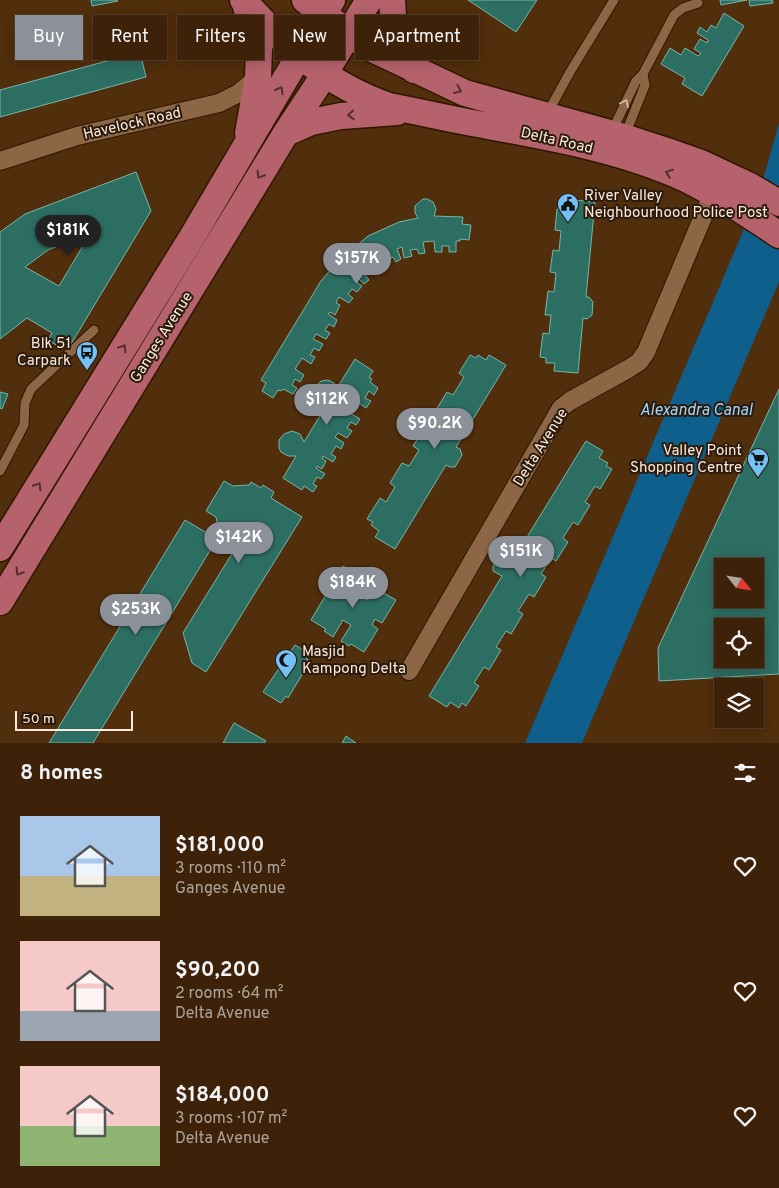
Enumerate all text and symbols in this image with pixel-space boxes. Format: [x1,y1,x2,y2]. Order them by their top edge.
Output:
chip: Buy [15,15,83,60]
chip: Rent [93,15,167,60]
chip: Filters [177,15,264,60]
chip: New [274,15,345,60]
chip: Apartment [355,15,479,60]
one-way arrow [453,83,462,94]
one-way arrow [273,86,283,95]
one-way arrow [619,99,630,108]
street label: Havelock Road [82,104,183,145]
one-way arrow [347,110,355,121]
street label: Delta Road [519,124,595,159]
one-way arrow [257,169,266,179]
one-way arrow [665,169,674,179]
place label: River Valley Neighbourhood Police Post [584,187,768,223]
public building icon: River Valley Neighbourhood Police Post [556,192,580,223]
pin: $181K [33,214,103,257]
text: $181K [46,221,90,241]
pin: $157K [322,242,392,285]
text: $157K [334,249,380,269]
street label: Ganges Avenue [127,289,198,387]
place label: Blk 51 Carpark [17,335,71,371]
bus stop icon: Blk 51 Carpark [75,340,99,371]
one-way arrow [117,345,127,354]
pin: $112K [292,384,362,426]
text: $112K [305,390,349,410]
water label: Alexandra Canal [640,401,753,421]
street label: Delta Avenue [510,405,573,490]
pin: $90.2K [394,408,476,450]
text: $90.2K [407,414,463,434]
place label: Valley Point Shopping Centre [630,442,742,478]
supermarket icon: Valley Point Shopping Centre [746,447,770,478]
one-way arrow [32,483,41,492]
pin: $142K [204,522,274,564]
text: $142K [215,528,263,548]
pin: $151K [486,536,556,578]
text: $151K [499,542,543,562]
north arrow [714,558,764,608]
map controls [714,558,764,728]
one-way arrow [15,566,25,575]
pin: $184K [318,566,388,609]
text: $184K [329,573,377,593]
pin: $253K [101,594,171,636]
text: $253K [111,600,161,620]
button: locate [714,618,764,668]
place label: Masjid Kampong Delta [302,643,406,679]
mosque icon: Masjid Kampong Delta [274,648,298,679]
button: layers [714,678,764,728]
scale bar [15,708,132,731]
text: 50 m [22,711,55,728]
icon: filters [731,759,759,787]
text: 8 homes [20,760,103,787]
text: $181,000 [175,832,265,859]
icon: home [60,836,120,896]
icon: heart [731,852,759,880]
text: 3 rooms · 110 m² [175,859,286,879]
text: Ganges Avenue [175,879,285,899]
text: $90,200 [175,957,260,984]
icon: home [60,961,120,1021]
icon: heart [731,977,759,1005]
text: 2 rooms · 64 m² [175,984,284,1004]
text: Delta Avenue [175,1004,269,1024]
text: $184,000 [175,1082,270,1109]
icon: home [60,1086,120,1146]
icon: heart [731,1102,759,1130]
text: 3 rooms · 107 m² [175,1109,287,1129]
text: Delta Avenue [175,1129,269,1149]

